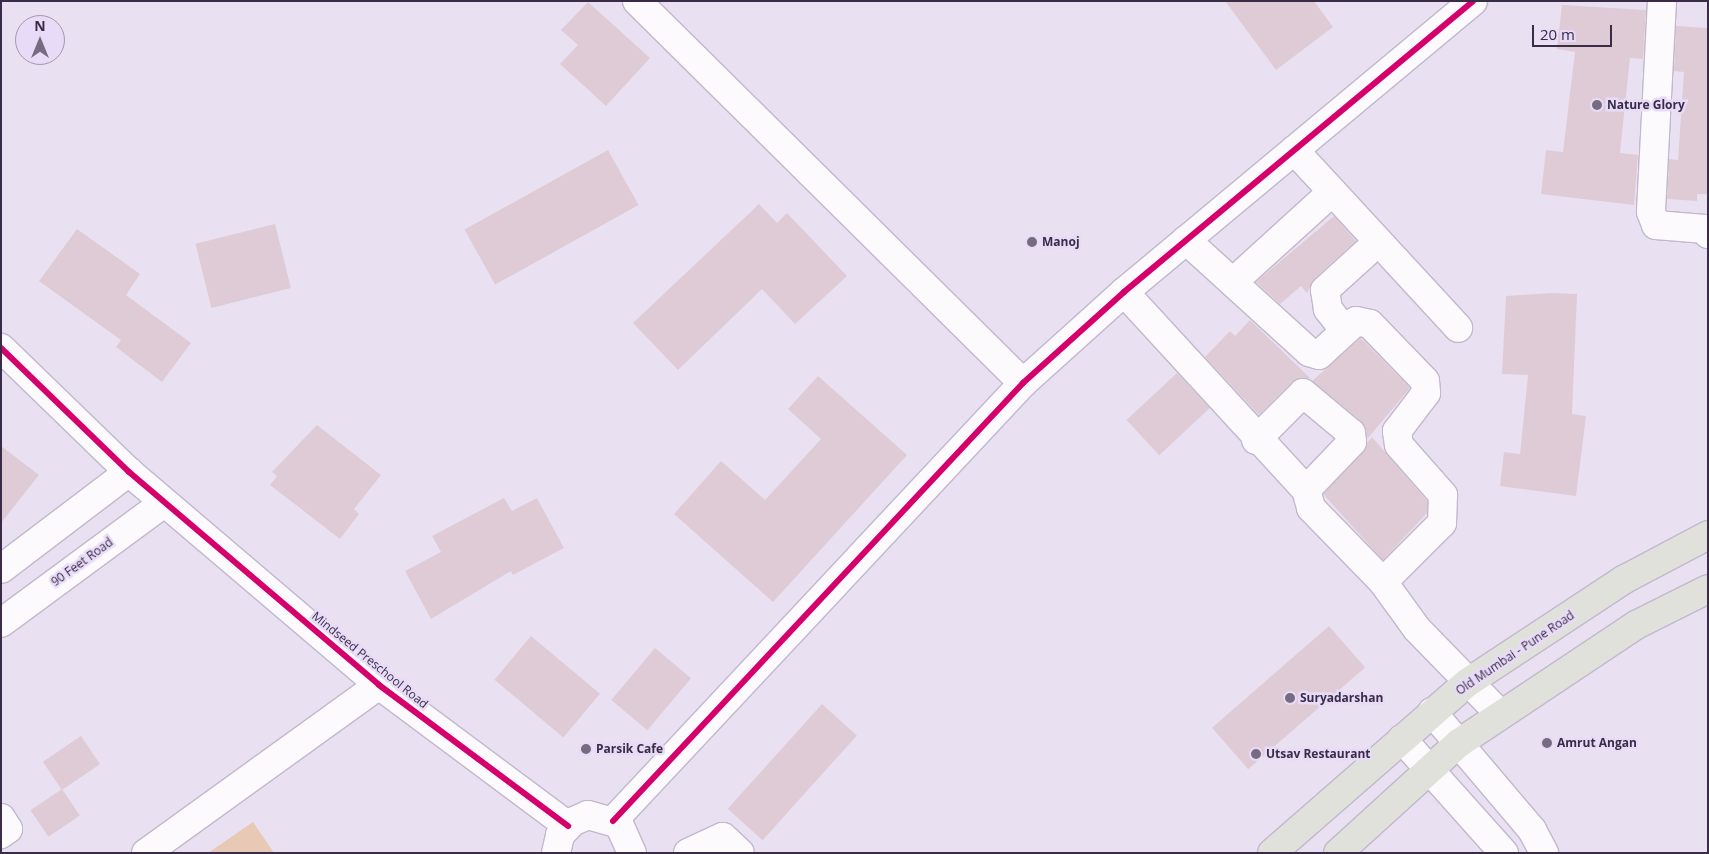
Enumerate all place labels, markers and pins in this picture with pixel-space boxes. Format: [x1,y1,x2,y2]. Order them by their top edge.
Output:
place label: Nature Glory [1607,98,1685,112]
marker: Nature Glory [1591,99,1603,111]
place label: Manoj [1042,235,1080,249]
marker: Manoj [1026,236,1038,248]
place label: Suryadarshan [1300,691,1383,705]
marker: Suryadarshan [1284,692,1296,704]
place label: Amrut Angan [1557,736,1637,750]
marker: Amrut Angan [1541,737,1553,749]
place label: Parsik Cafe [596,742,663,756]
marker: Parsik Cafe [580,743,592,755]
place label: Utsav Restaurant [1266,747,1371,761]
marker: Utsav Restaurant [1250,748,1262,760]

